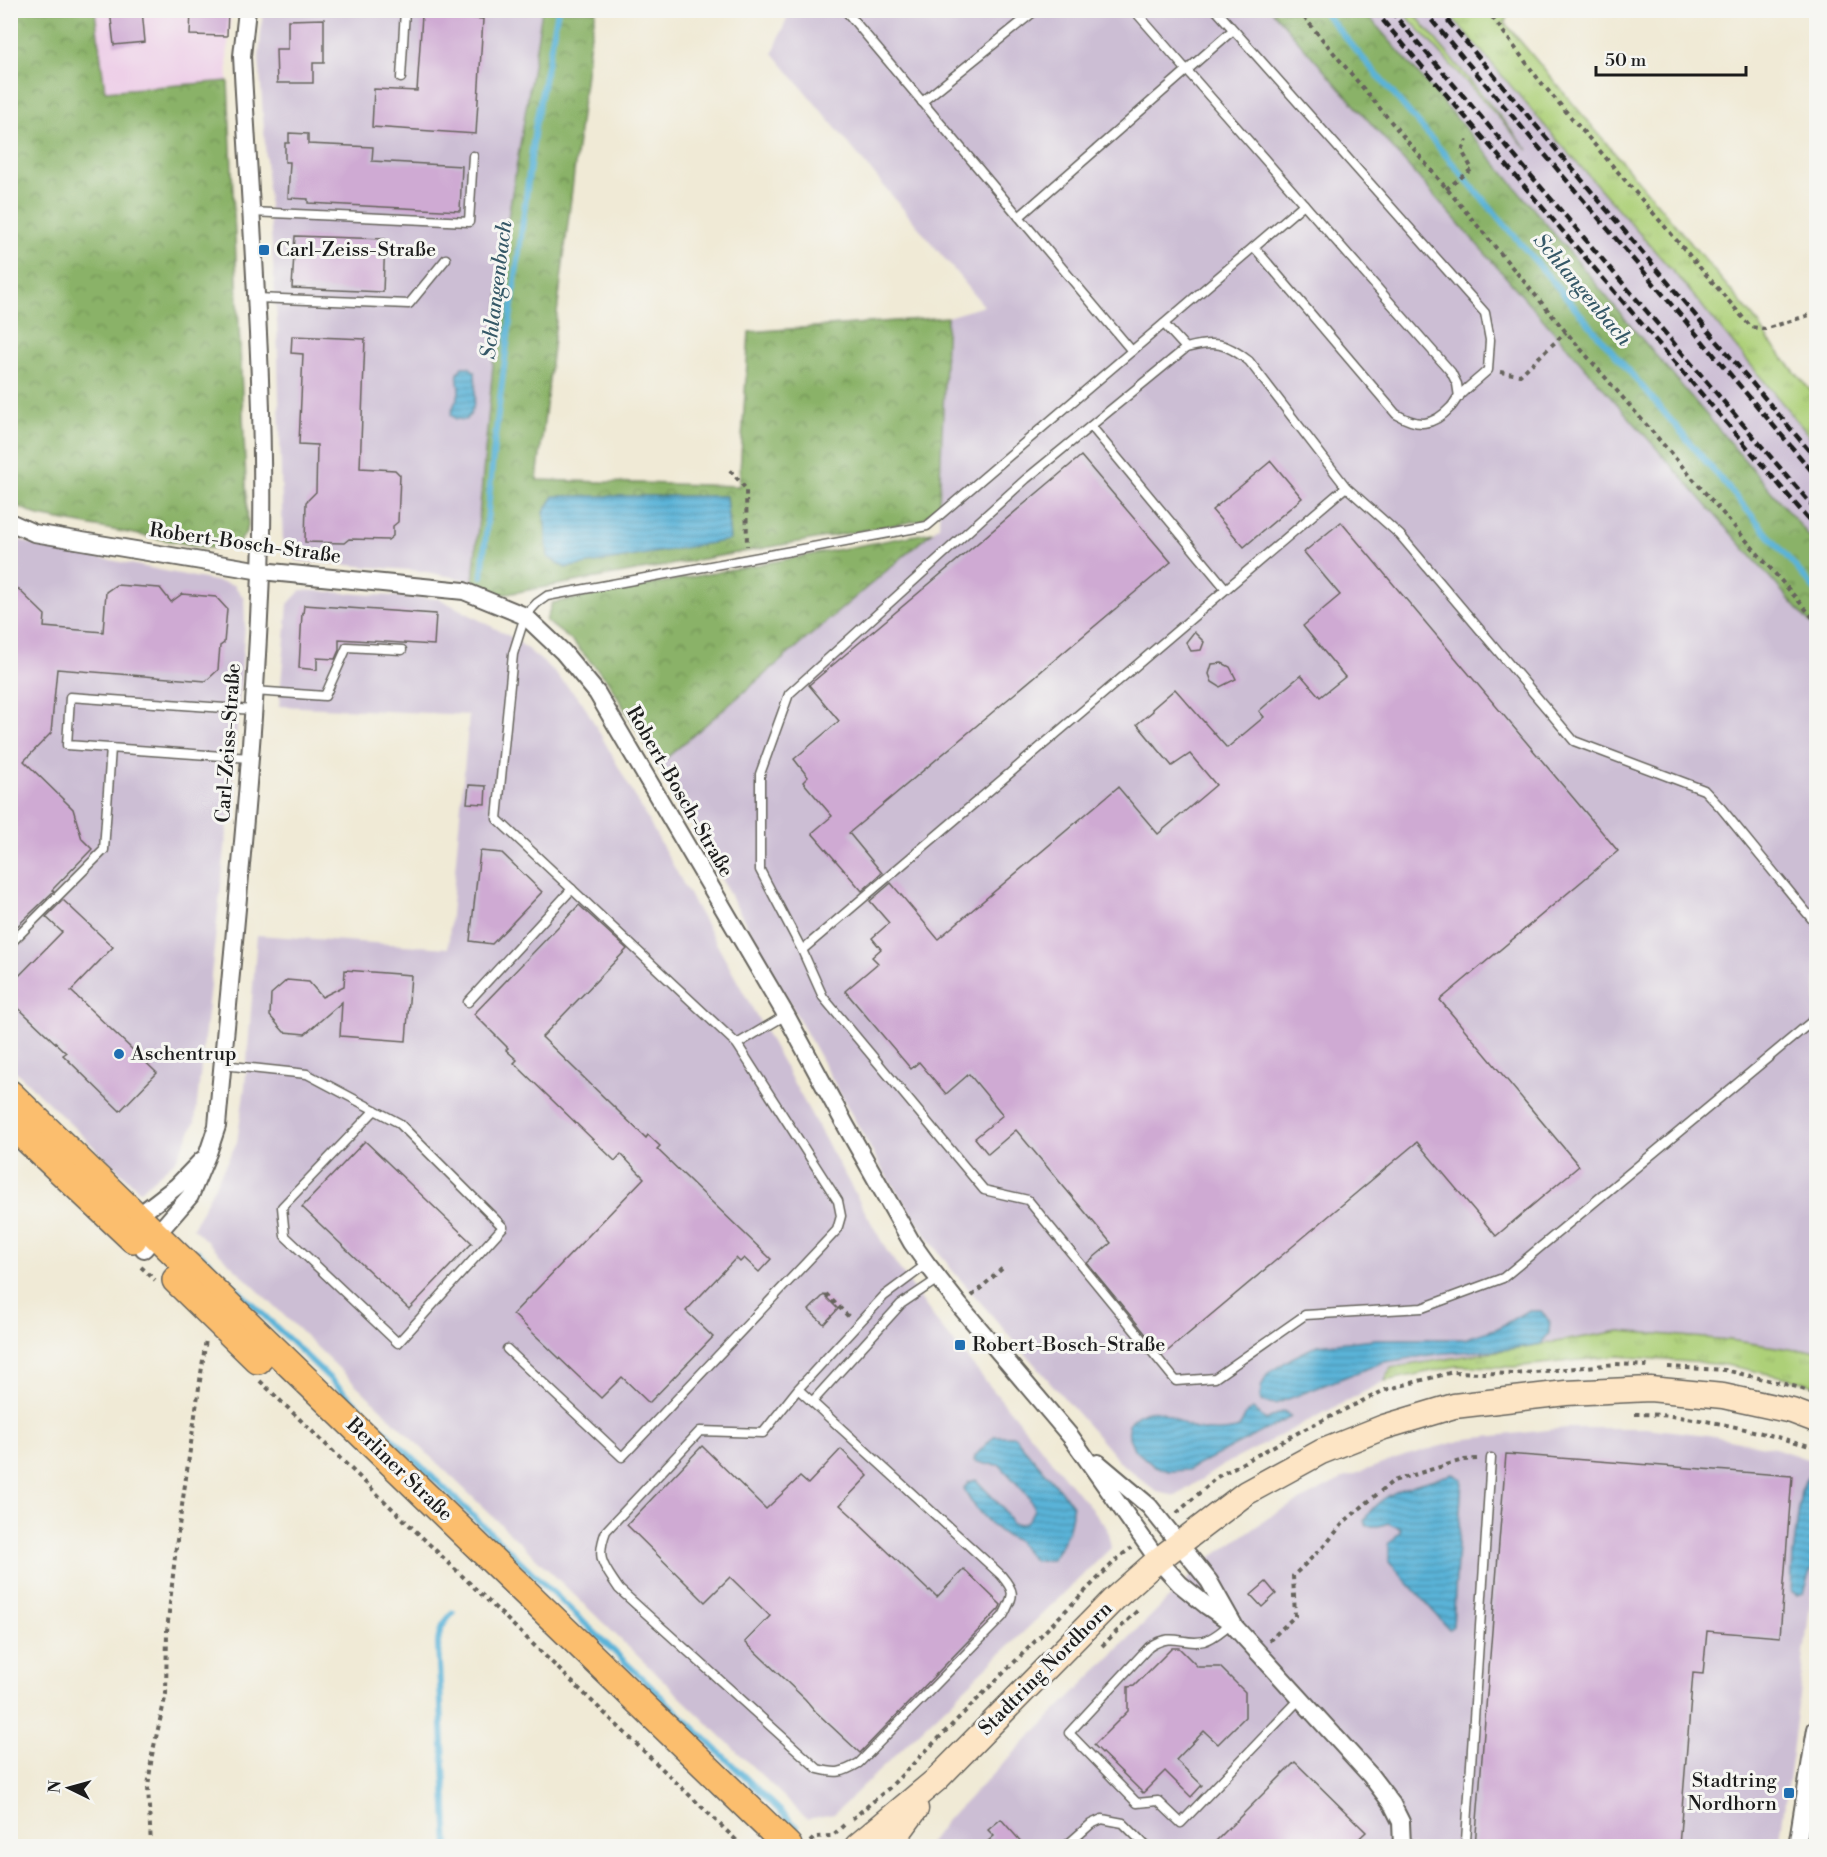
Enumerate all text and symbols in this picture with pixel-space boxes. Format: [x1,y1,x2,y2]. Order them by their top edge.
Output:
scale bar [1596,39,1746,77]
text: 50 m [1605,49,1647,72]
water label: Schlangenbach [476,219,518,361]
water label: Schlangenbach [1527,228,1637,352]
place label: Carl-Zeiss-Straße [276,238,436,263]
marker: Carl-Zeiss-Straße [257,243,271,257]
street label: Robert-Bosch-Straße [147,518,343,570]
street label: Carl-Zeiss-Straße [211,662,247,824]
street label: Robert-Bosch-Straße [620,702,738,882]
place label: Aschentrup [130,1042,237,1067]
marker: Aschentrup [112,1047,126,1061]
place label: Robert-Bosch-Straße [972,1333,1165,1358]
marker: Robert-Bosch-Straße [953,1338,967,1352]
street label: Berliner Straße [340,1412,457,1527]
street label: Stadtring Nordhorn [974,1597,1118,1741]
north arrow [39,1758,99,1818]
place label: Stadtring Nordhorn [1687,1769,1778,1817]
text: N [45,1779,66,1794]
marker: Stadtring Nordhorn [1782,1786,1796,1800]

